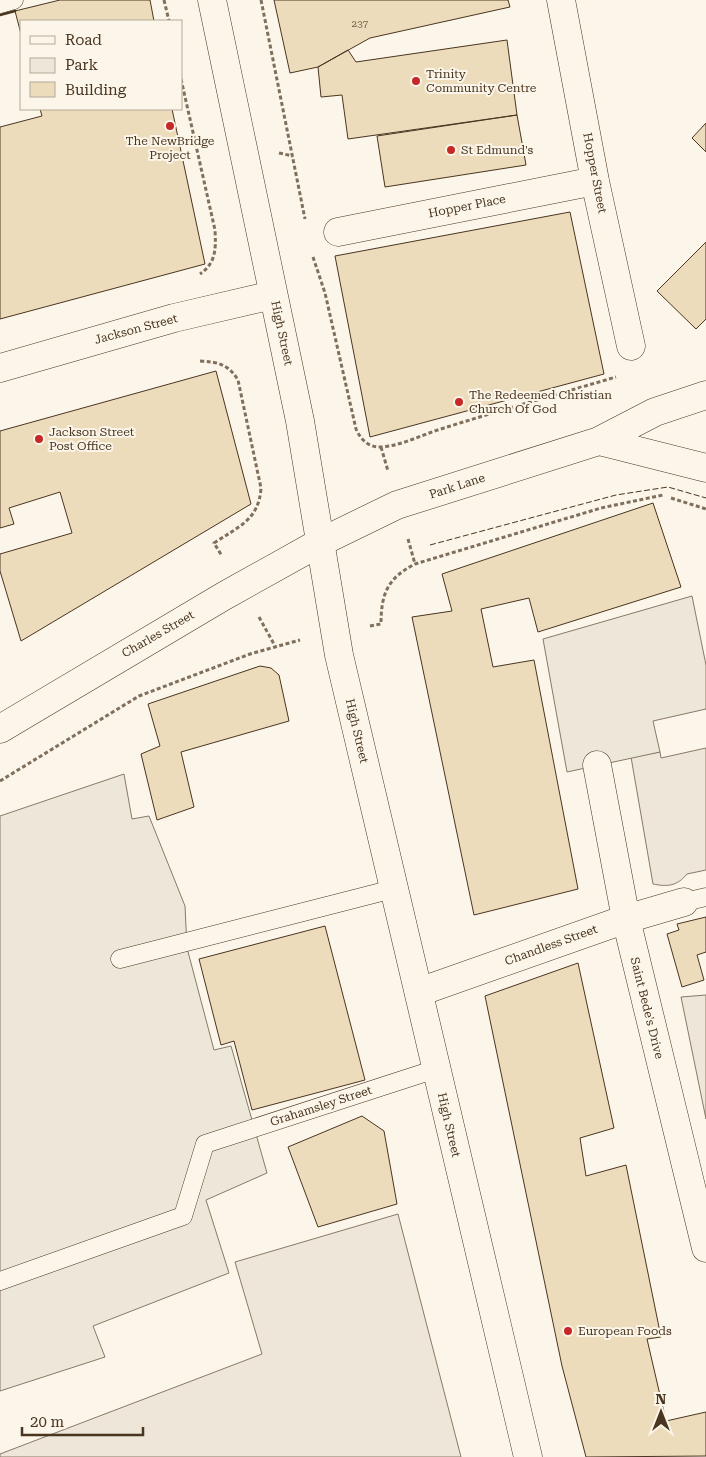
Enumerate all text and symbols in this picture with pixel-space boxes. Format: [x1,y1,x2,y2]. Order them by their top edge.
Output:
house number: 237 [352,18,369,29]
legend [20,20,182,110]
text: Road [65,31,102,49]
text: Park [65,56,99,74]
place label: Trinity Community Centre [426,67,537,95]
marker: Trinity Community Centre [410,75,422,87]
text: Building [65,81,127,99]
marker: The NewBridge Project [164,120,176,132]
street label: Hopper Street [580,131,610,215]
place label: The NewBridge Project [126,134,215,162]
place label: St Edmund's [461,143,533,157]
marker: St Edmund's [445,144,457,156]
street label: Hopper Place [427,192,507,220]
street label: High Street [268,299,296,367]
street label: Jackson Street [93,311,179,347]
place label: The Redeemed Christian Church Of God [469,388,612,416]
marker: The Redeemed Christian Church Of God [453,396,465,408]
place label: Jackson Street Post Office [49,425,135,453]
marker: Jackson Street Post Office [33,433,45,445]
street label: Park Lane [427,470,487,502]
street label: Charles Street [119,607,197,660]
street label: High Street [343,697,371,765]
street label: Chandless Street [503,922,600,968]
street label: Saint Bede's Drive [628,956,667,1061]
street label: Grahamsley Street [268,1083,374,1129]
street label: High Street [435,1091,463,1159]
place label: European Foods [578,1324,672,1338]
marker: European Foods [562,1325,574,1337]
north arrow [636,1387,686,1437]
text: N [656,1391,667,1407]
scale bar [22,1404,144,1436]
text: 20 m [30,1413,65,1431]

